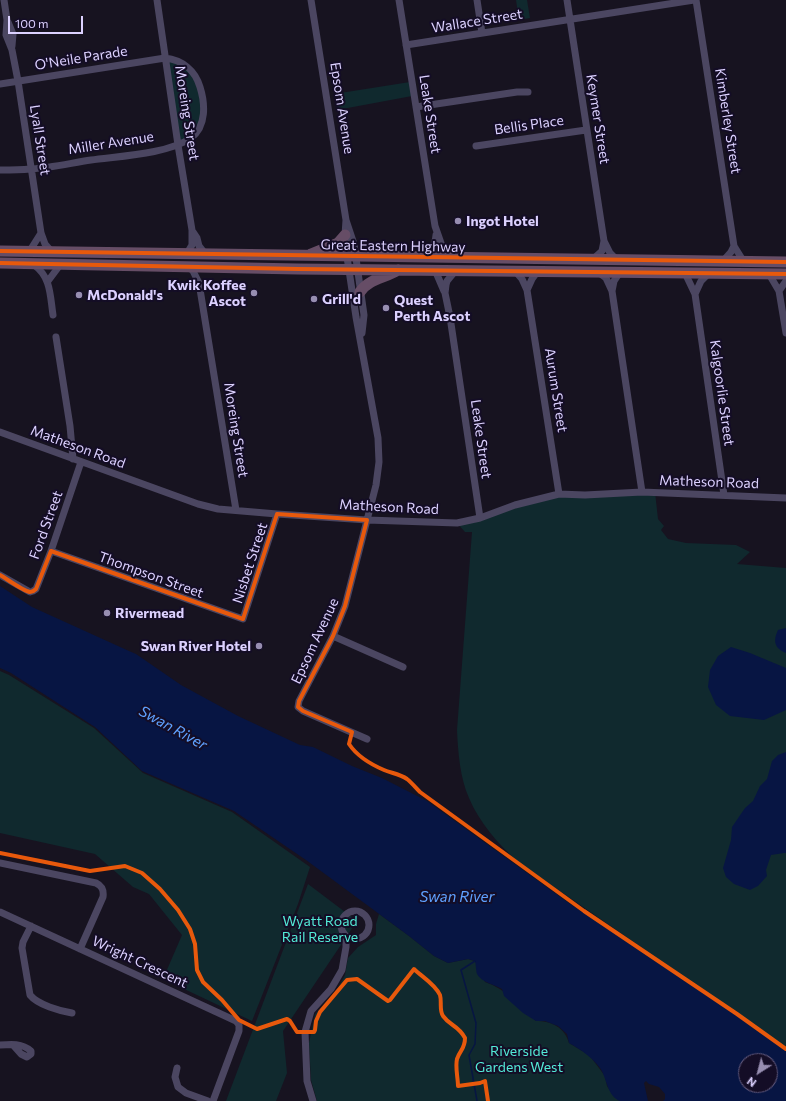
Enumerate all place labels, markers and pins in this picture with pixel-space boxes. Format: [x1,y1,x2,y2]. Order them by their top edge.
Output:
place label: Ingot Hotel [466,213,539,229]
marker: Ingot Hotel [453,216,463,226]
place label: Kwik Koffee Ascot [168,277,246,310]
place label: McDonald's [87,287,163,303]
marker: Kwik Koffee Ascot [249,288,259,298]
marker: McDonald's [74,290,84,300]
place label: Grill'd [322,291,361,307]
place label: Quest Perth Ascot [394,292,470,324]
marker: Grill'd [309,294,319,304]
marker: Quest Perth Ascot [381,303,391,313]
place label: Rivermead [115,605,184,621]
marker: Rivermead [102,608,112,618]
place label: Swan River Hotel [141,638,251,654]
marker: Swan River Hotel [254,641,264,651]

